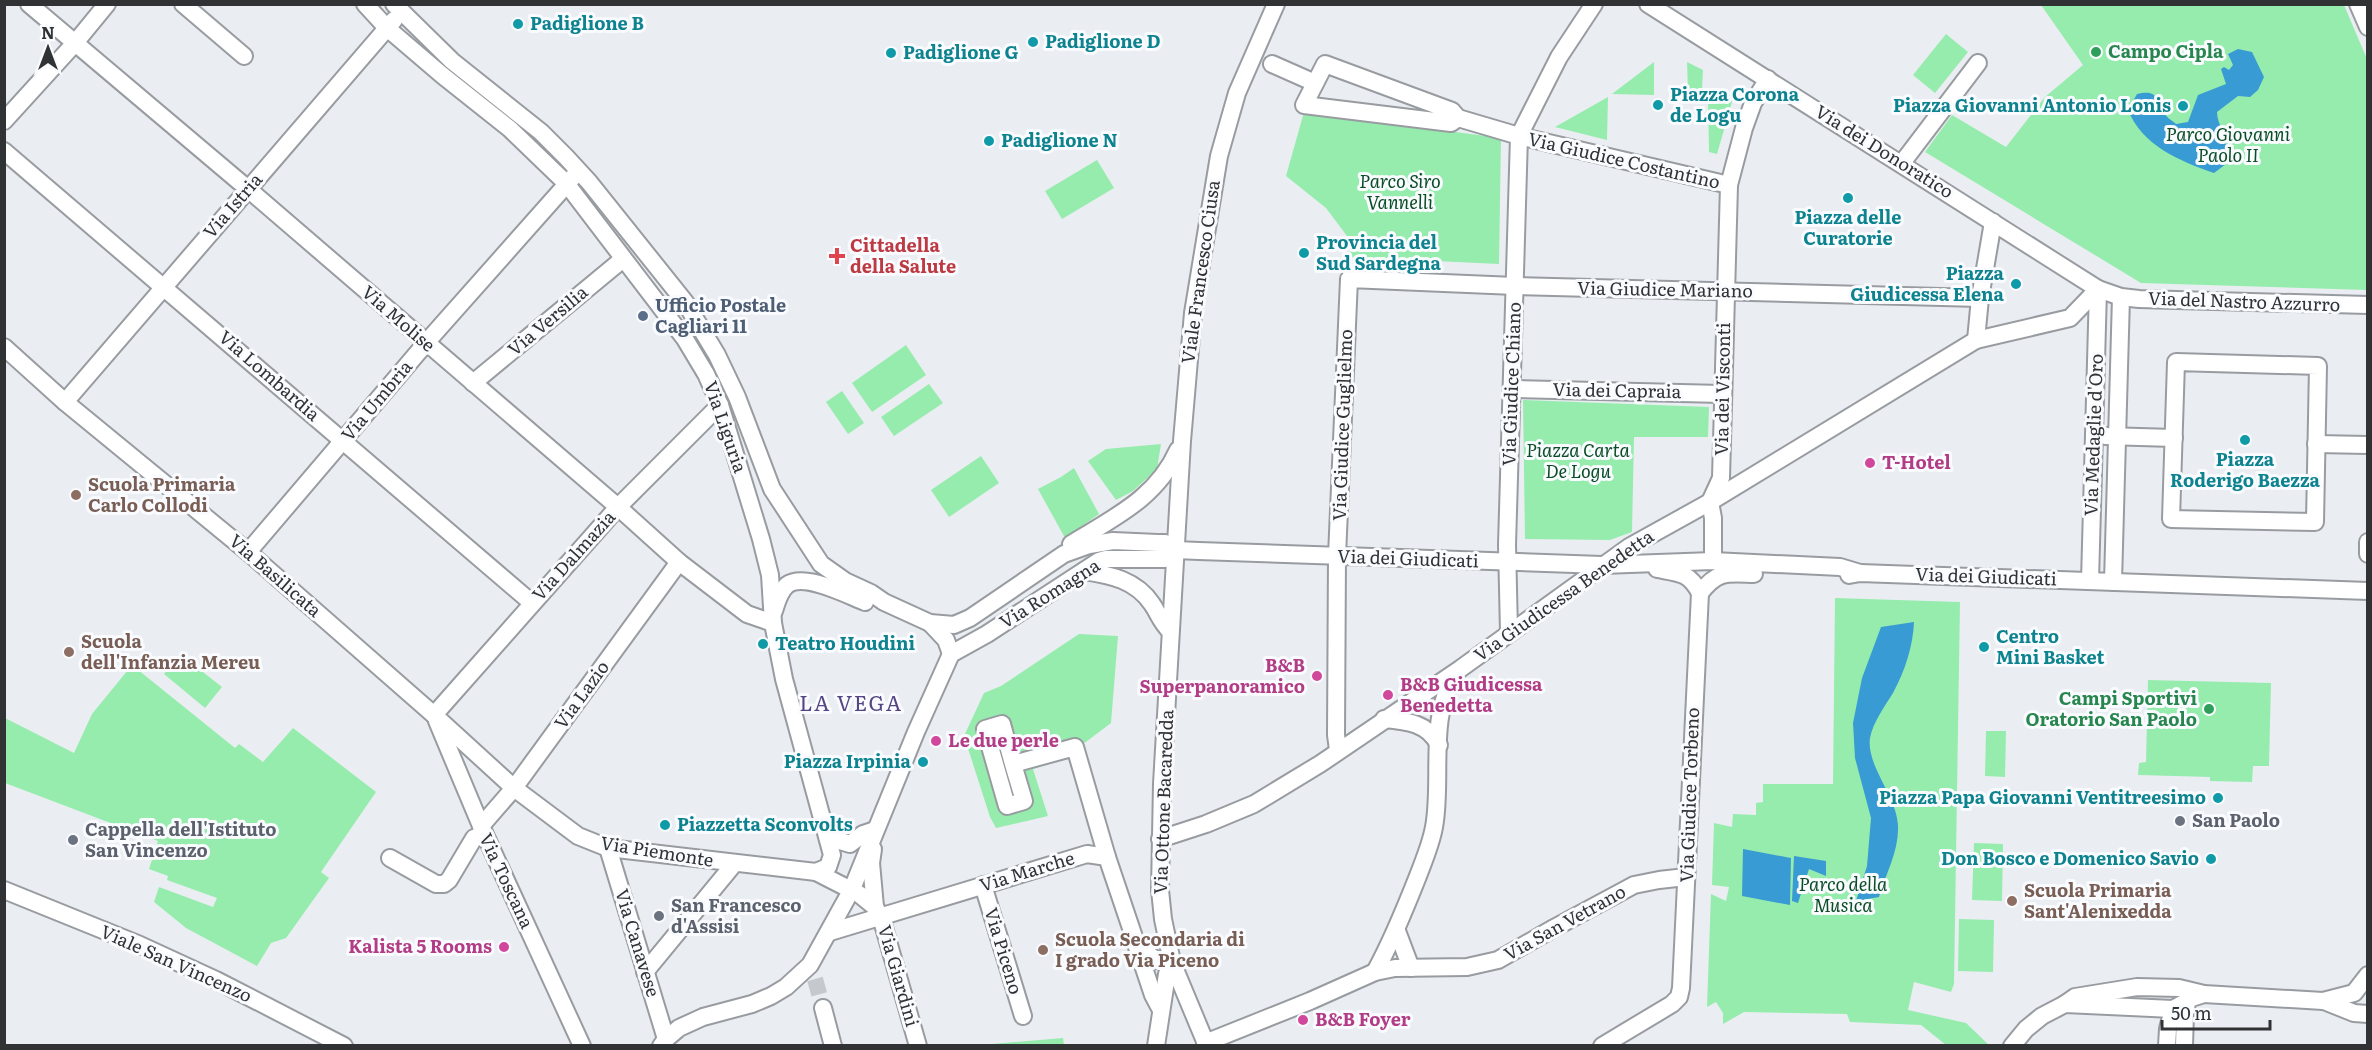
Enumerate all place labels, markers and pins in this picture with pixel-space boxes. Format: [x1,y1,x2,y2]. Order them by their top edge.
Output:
place label: Padiglione B [530,9,644,36]
marker: Padiglione B [511,17,525,31]
place label: Padiglione D [1045,27,1160,54]
marker: Padiglione D [1026,35,1040,49]
place label: Campo Cipla [2108,37,2224,64]
place label: Padiglione G [903,38,1018,65]
marker: Campo Cipla [2089,45,2103,59]
marker: Padiglione G [884,46,898,60]
place label: Piazza Corona de Logu [1670,80,1800,128]
place label: Piazza Giovanni Antonio Lonis [1893,91,2171,118]
marker: Piazza Corona de Logu [1651,98,1665,112]
marker: Piazza Giovanni Antonio Lonis [2176,99,2190,113]
place label: Padiglione N [1001,126,1118,153]
marker: Padiglione N [982,134,996,148]
marker: Piazza delle Curatorie [1841,191,1855,205]
place label: Piazza delle Curatorie [1795,203,1901,251]
place label: Provincia del Sud Sardegna [1316,228,1441,276]
place label: Cittadella della Salute [850,231,956,279]
marker: Provincia del Sud Sardegna [1297,246,1311,260]
marker: Cittadella della Salute [828,247,846,265]
place label: Piazza Giudicessa Elena [1850,259,2005,307]
marker: Piazza Giudicessa Elena [2009,277,2023,291]
place label: Ufficio Postale Cagliari 11 [655,291,786,339]
marker: Ufficio Postale Cagliari 11 [636,309,650,323]
marker: Piazza Roderigo Baezza [2238,433,2252,447]
place label: Piazza Roderigo Baezza [2170,445,2321,493]
place label: T-Hotel [1882,448,1951,475]
marker: T-Hotel [1863,456,1877,470]
place label: Scuola Primaria Carlo Collodi [88,470,236,518]
marker: Scuola Primaria Carlo Collodi [69,488,83,502]
place label: Centro Mini Basket [1996,622,2104,670]
place label: Scuola dell'Infanzia Mereu [81,627,260,675]
place label: Teatro Houdini [775,629,916,656]
marker: Teatro Houdini [756,637,770,651]
marker: Centro Mini Basket [1977,640,1991,654]
marker: Scuola dell'Infanzia Mereu [62,645,76,659]
place label: B&B Superpanoramico [1139,651,1305,699]
marker: B&B Superpanoramico [1310,669,1324,683]
place label: B&B Giudicessa Benedetta [1400,670,1543,718]
place label: Campi Sportivi Oratorio San Paolo [2026,684,2197,732]
marker: B&B Giudicessa Benedetta [1381,688,1395,702]
marker: Campi Sportivi Oratorio San Paolo [2202,702,2216,716]
place label: Le due perle [948,726,1059,753]
marker: Le due perle [929,734,943,748]
place label: Piazza Irpinia [784,747,912,774]
marker: Piazza Irpinia [916,755,930,769]
place label: Piazza Papa Giovanni Ventitreesimo [1879,783,2206,810]
marker: Piazza Papa Giovanni Ventitreesimo [2211,791,2225,805]
place label: San Paolo [2192,806,2280,833]
place label: Piazzetta Sconvolts [677,810,853,837]
marker: San Paolo [2173,814,2187,828]
place label: Cappella dell'Istituto San Vincenzo [85,815,277,863]
marker: Piazzetta Sconvolts [658,818,672,832]
marker: Cappella dell'Istituto San Vincenzo [66,833,80,847]
place label: Don Bosco e Domenico Savio [1941,844,2199,871]
marker: Don Bosco e Domenico Savio [2204,852,2218,866]
place label: Scuola Primaria Sant'Alenixedda [2024,876,2172,924]
place label: San Francesco d'Assisi [671,891,802,939]
marker: Scuola Primaria Sant'Alenixedda [2005,894,2019,908]
marker: San Francesco d'Assisi [652,909,666,923]
place label: Scuola Secondaria di I grado Via Piceno [1055,925,1245,973]
place label: Kalista 5 Rooms [348,932,492,959]
marker: Kalista 5 Rooms [497,940,511,954]
marker: Scuola Secondaria di I grado Via Piceno [1036,943,1050,957]
place label: B&B Foyer [1315,1005,1411,1032]
marker: B&B Foyer [1296,1013,1310,1027]

